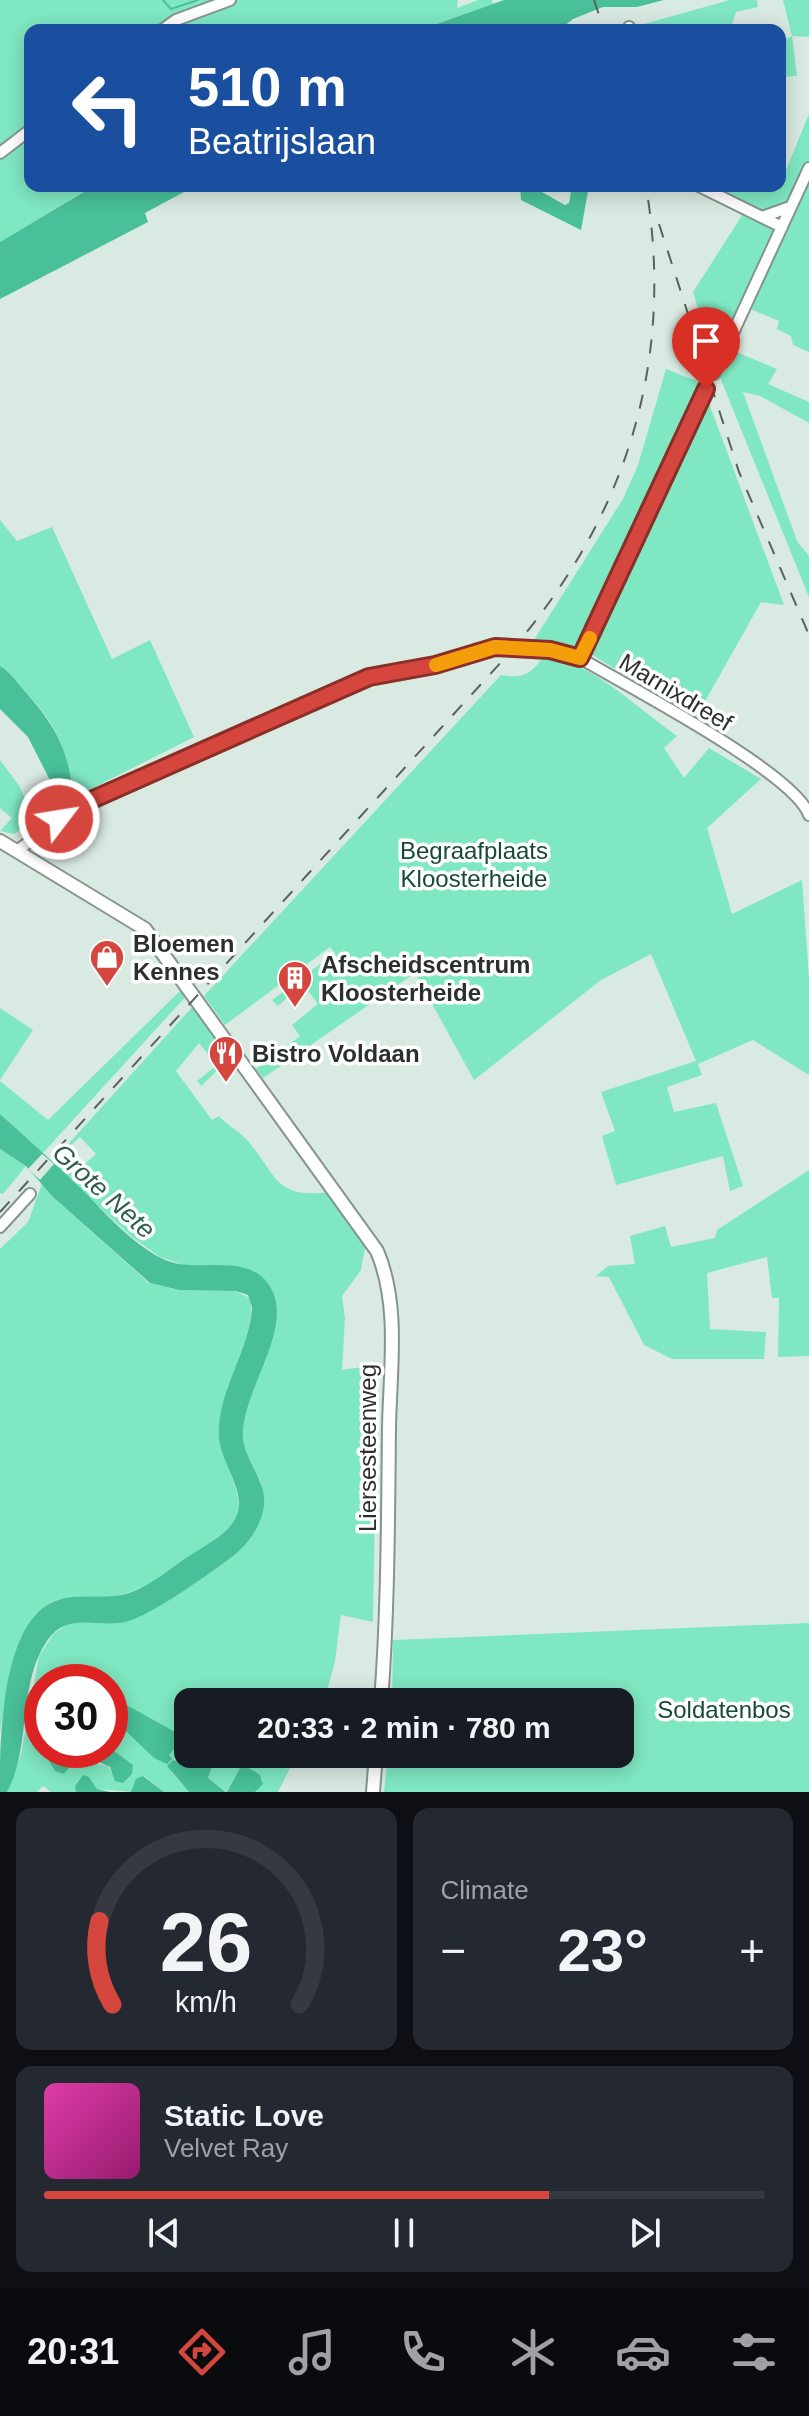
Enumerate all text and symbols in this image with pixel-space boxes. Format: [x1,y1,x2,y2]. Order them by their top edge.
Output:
text: 510 m [188,55,347,118]
icon: left [56,56,160,160]
text: Beatrijslaan [188,121,376,162]
pin [672,307,740,389]
icon: arrive [684,319,728,363]
street label: Marnixdreef [615,648,738,736]
position arrow [17,777,101,861]
park label: Begraafplaats Kloosterheide [400,837,548,892]
place label: Bloemen Kennes [133,930,234,985]
shop icon: Bloemen Kennes [88,938,126,988]
place label: Afscheidscentrum Kloosterheide [321,951,530,1006]
building icon: Afscheidscentrum Kloosterheide [276,959,314,1009]
restaurant icon: Bistro Voldaan [207,1034,245,1084]
place label: Bistro Voldaan [252,1040,420,1067]
water label: Grote Nete [47,1137,161,1245]
street label: Liersesteenweg [354,1364,381,1532]
speed limit sign: 30 [24,1664,128,1768]
park label: Soldatenbos [657,1696,791,1723]
text: 20:33 · 2 min · 780 m [257,1711,551,1744]
text: Climate [441,1875,529,1905]
text: 26 [160,1896,253,1989]
text: 23° [557,1917,648,1984]
text: − [441,1926,466,1975]
text: + [739,1926,765,1975]
text: km/h [175,1986,237,2018]
text: Static Love [164,2099,324,2132]
text: Velvet Ray [164,2133,288,2163]
icon: previous [142,2211,186,2255]
icon: pause [382,2211,426,2255]
icon: next [623,2211,667,2255]
icon: directions [174,2324,230,2380]
icon: music [284,2324,340,2380]
icon: phone [395,2324,451,2380]
icon: climate [505,2324,561,2380]
icon: car [615,2324,671,2380]
icon: filters [726,2324,782,2380]
text: 20:31 [27,2331,119,2372]

